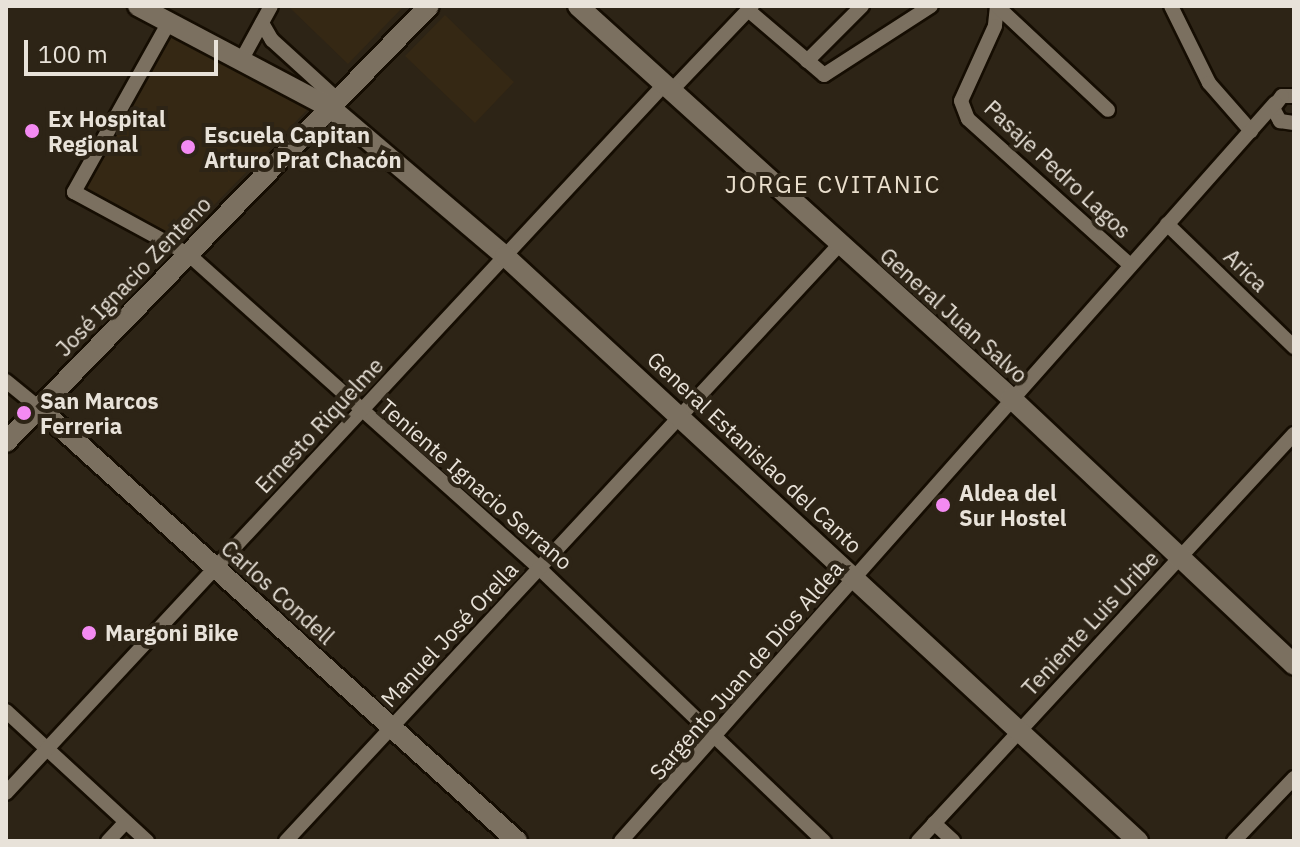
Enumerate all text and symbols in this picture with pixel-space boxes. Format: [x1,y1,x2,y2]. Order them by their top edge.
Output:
scale bar [28,24,222,74]
text: 100 m [38,38,108,70]
street label: Pasaje Pedro Lagos [979,94,1137,244]
place label: Ex Hospital Regional [48,105,166,156]
place label: Escuela Capitan Arturo Prat Chacón [204,121,401,172]
marker: Ex Hospital Regional [23,122,41,140]
marker: Escuela Capitan Arturo Prat Chacón [179,138,197,156]
district label: JORGE CVITANIC [725,171,941,199]
street label: José Ignacio Zenteno [50,191,216,361]
street label: General Juan Salvo [875,242,1033,388]
street label: Arica [1219,243,1273,297]
street label: General Estanislao del Canto [642,346,868,558]
street label: Ernesto Riquelme [250,352,388,498]
place label: San Marcos Ferreria [40,387,159,438]
street label: Teniente Ignacio Serrano [374,393,578,575]
marker: San Marcos Ferreria [15,404,33,422]
place label: Aldea del Sur Hostel [959,479,1067,530]
marker: Aldea del Sur Hostel [934,496,952,514]
street label: Carlos Condell [216,534,340,650]
street label: Teniente Luis Uribe [1016,545,1164,701]
street label: Sargento Juan de Dios Aldea [644,555,848,785]
street label: Manuel José Orella [375,556,523,712]
place label: Margoni Bike [105,620,239,646]
marker: Margoni Bike [80,624,98,642]

